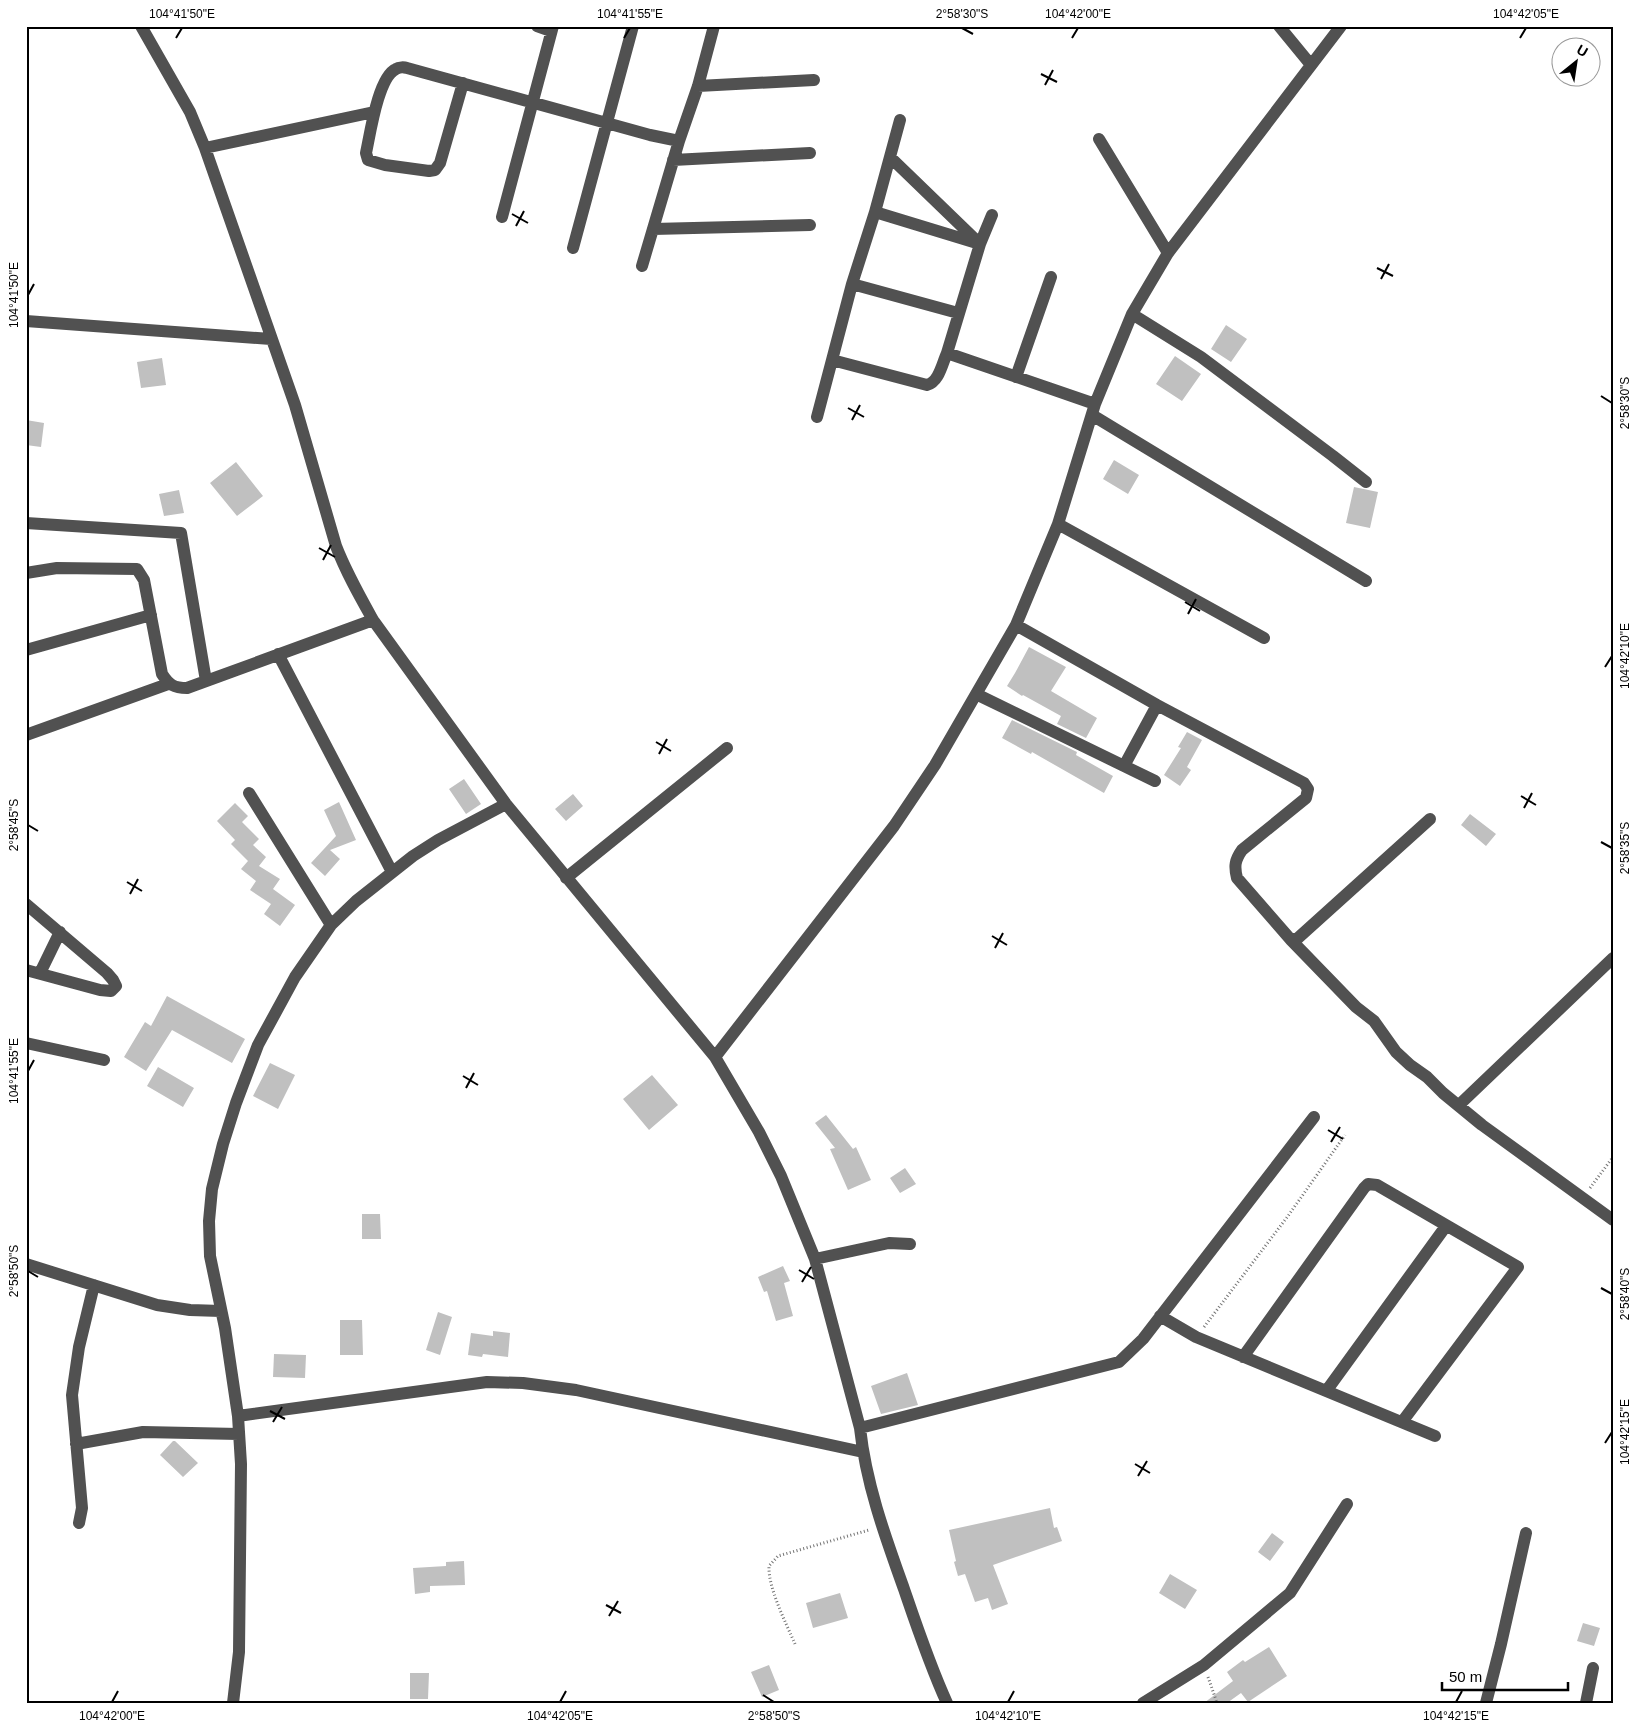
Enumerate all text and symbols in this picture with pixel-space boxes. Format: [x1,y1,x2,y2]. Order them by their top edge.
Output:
text: 104°41'50"E [149,7,215,21]
text: 104°41'55"E [597,7,663,21]
text: 2°58'30"S [936,7,988,21]
text: 104°42'00"E [1045,7,1111,21]
text: 104°42'05"E [1493,7,1559,21]
north arrow [1552,38,1602,88]
text: U [1574,41,1591,60]
text: 104°41'50"E [7,262,21,328]
text: 2°58'30"S [1618,377,1632,429]
text: 104°42'10"E [1618,623,1632,689]
text: 2°58'45"S [7,799,21,851]
text: 2°58'35"S [1618,822,1632,874]
text: 104°41'55"E [7,1038,21,1104]
text: 2°58'50"S [7,1245,21,1297]
text: 2°58'40"S [1618,1268,1632,1320]
text: 104°42'15"E [1618,1399,1632,1465]
scale bar [1442,1659,1568,1691]
text: 50 m [1449,1668,1482,1685]
text: 104°42'00"E [79,1709,145,1723]
text: 104°42'05"E [527,1709,593,1723]
text: 2°58'50"S [748,1709,800,1723]
text: 104°42'10"E [975,1709,1041,1723]
text: 104°42'15"E [1423,1709,1489,1723]

